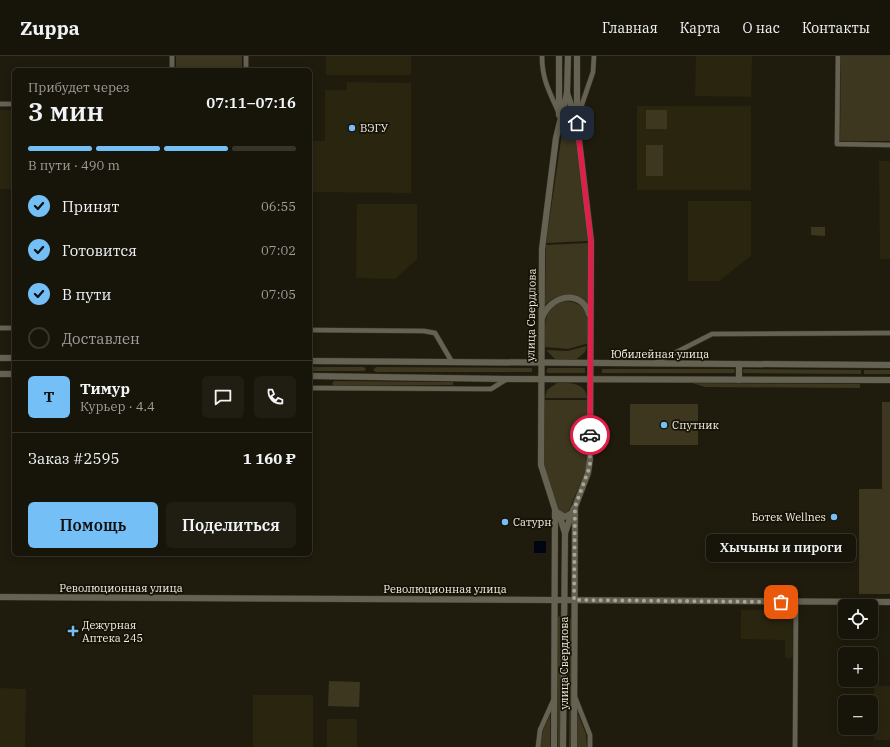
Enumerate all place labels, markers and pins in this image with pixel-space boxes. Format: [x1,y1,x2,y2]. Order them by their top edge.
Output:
pin [560,106,594,140]
place label: ВЭГУ [360,121,389,135]
marker: ВЭГУ [347,123,357,133]
place label: Спутник [672,418,720,432]
marker: Спутник [659,420,669,430]
place label: Ботек Wellnes [751,510,826,524]
marker: Ботек Wellnes [829,512,839,522]
place label: Сатурн [513,515,552,529]
marker: Сатурн [500,517,510,527]
callout: Хычыны и пироги [706,534,856,562]
pin [764,585,798,619]
place label: Дежурная Аптека 245 [82,618,143,645]
marker: Дежурная Аптека 245 [67,625,79,637]

